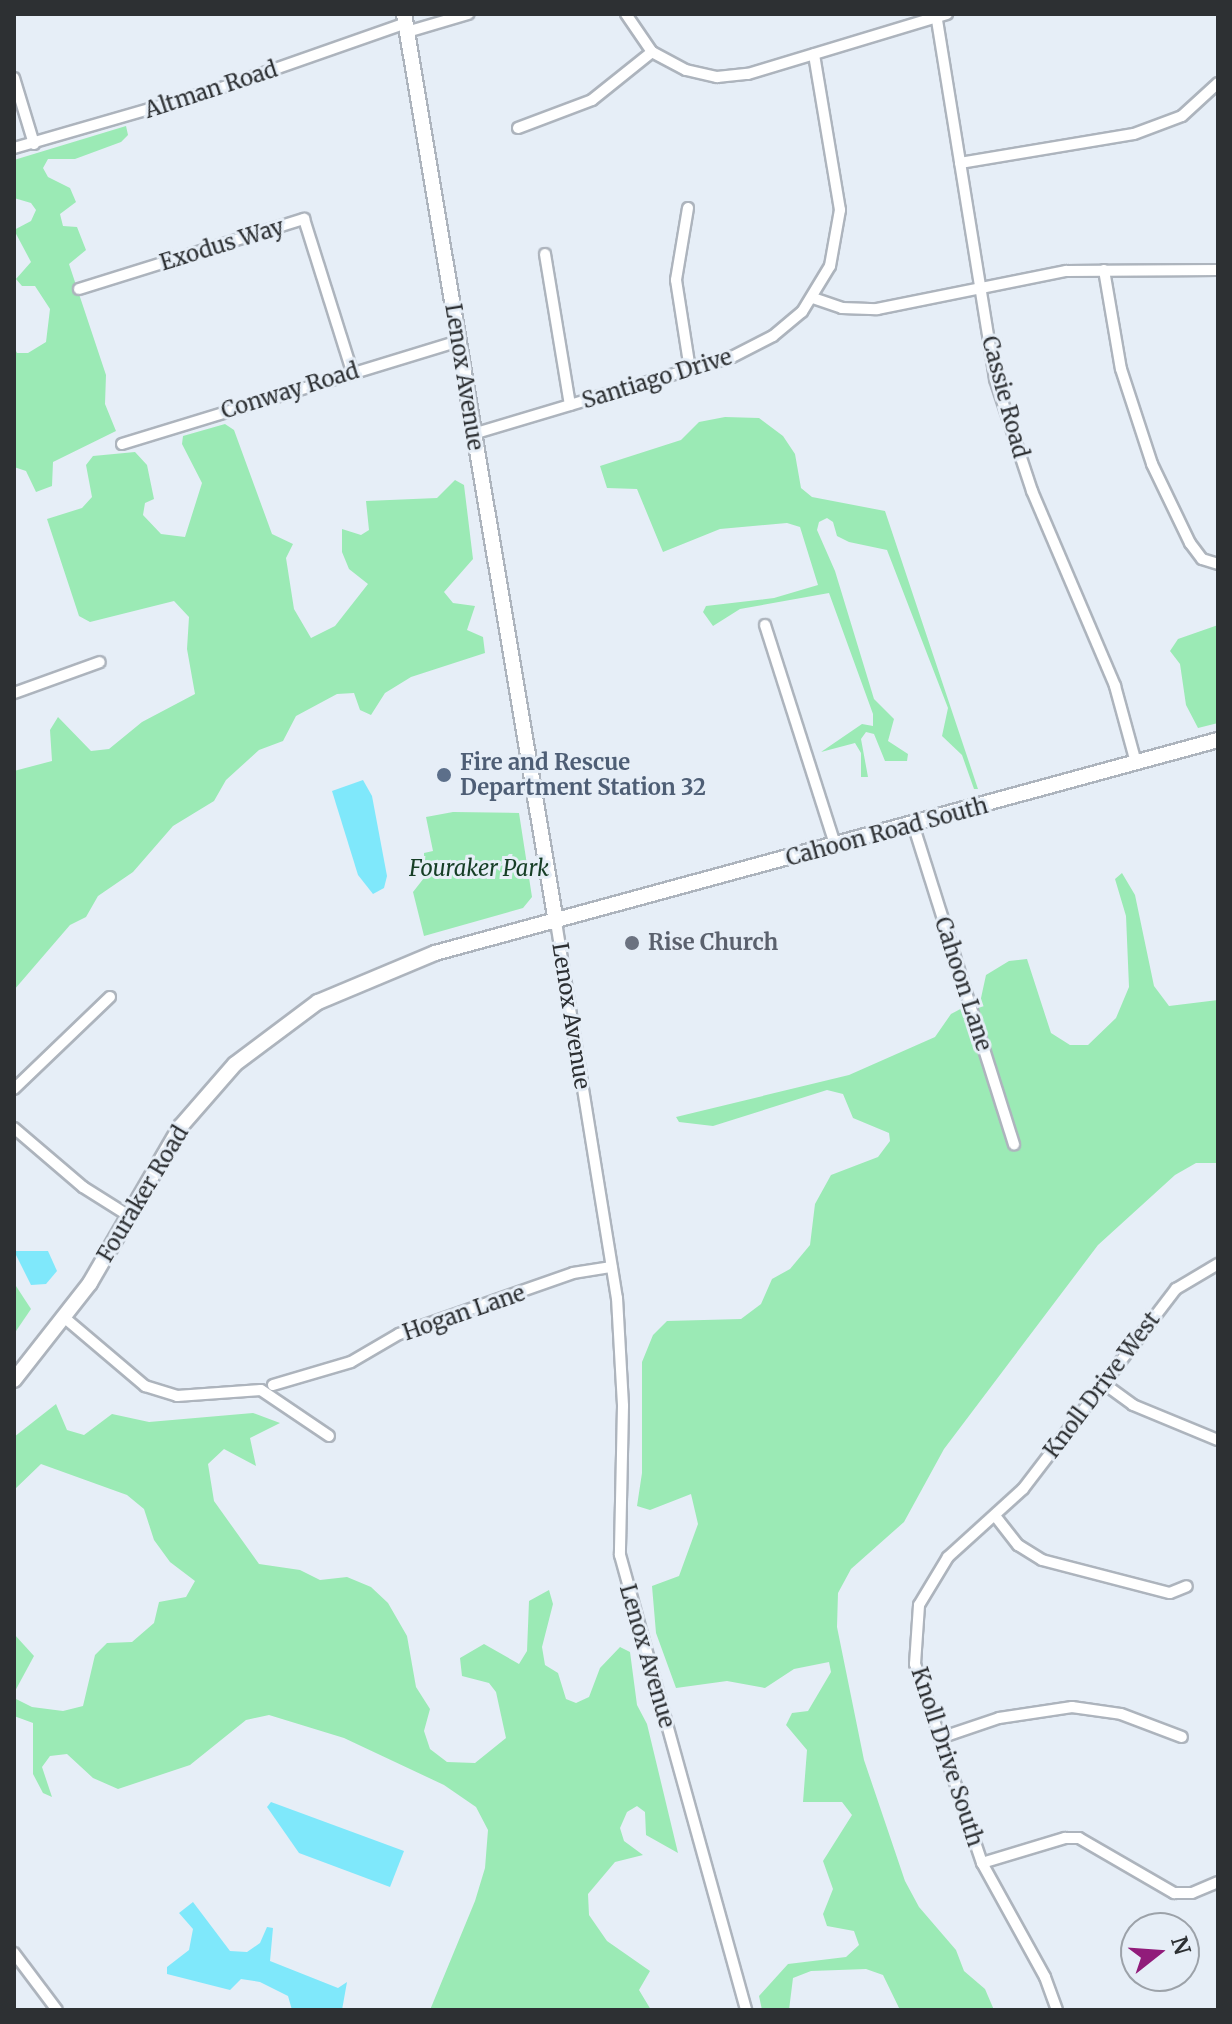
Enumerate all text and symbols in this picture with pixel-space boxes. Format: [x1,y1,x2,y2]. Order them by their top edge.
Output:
street label: Altman Road [141,56,281,124]
street label: Exodus Way [157,214,287,276]
street label: Lenox Avenue [439,302,489,452]
street label: Cassie Road [976,333,1034,461]
street label: Santiago Drive [579,344,735,414]
street label: Conway Road [218,358,362,424]
place label: Fire and Rescue Department Station 32 [460,749,706,800]
marker: Fire and Rescue Department Station 32 [435,766,453,784]
street label: Cahoon Road South [783,792,991,872]
park label: Fouraker Park [409,856,549,882]
street label: Cahoon Lane [929,914,997,1054]
place label: Rise Church [648,930,778,956]
marker: Rise Church [623,934,641,952]
street label: Lenox Avenue [546,941,596,1091]
street label: Fouraker Road [92,1121,194,1267]
street label: Hogan Lane [400,1280,528,1346]
street label: Knoll Drive West [1038,1307,1166,1463]
street label: Lenox Avenue [614,1581,680,1731]
street label: Knoll Drive South [906,1664,988,1850]
north arrow [1120,1912,1200,1992]
text: N [1165,1933,1197,1958]

